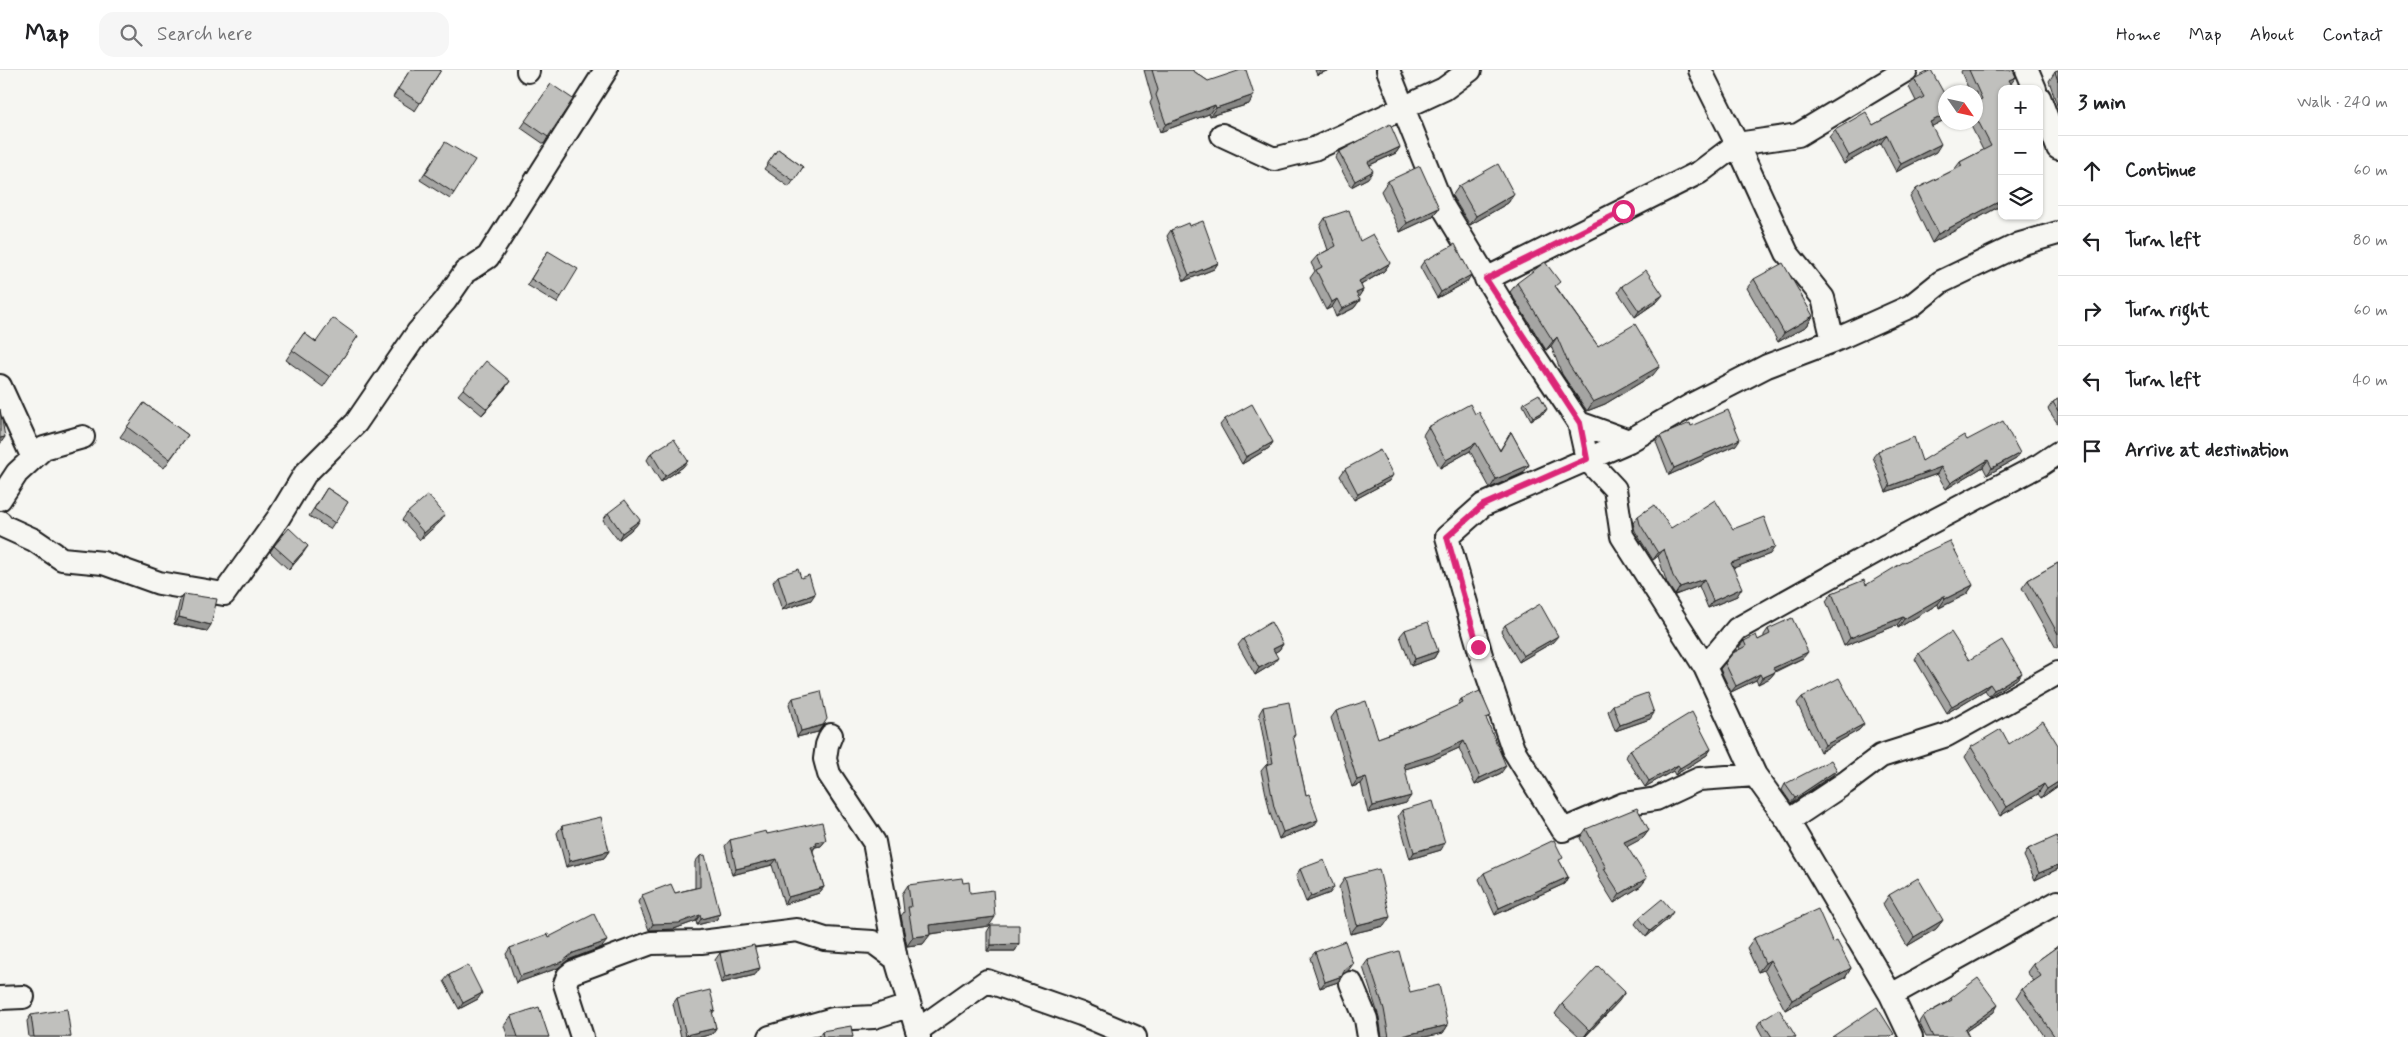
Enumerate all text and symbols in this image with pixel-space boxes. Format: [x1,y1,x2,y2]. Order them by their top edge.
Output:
search box [99,12,449,57]
text: Map [25,19,69,50]
icon: search [117,21,145,49]
text: Search here [157,22,253,47]
text: Home [2116,23,2161,47]
text: Map [2189,23,2222,47]
text: About [2250,23,2294,47]
text: Contact [2322,23,2383,47]
north arrow [1938,85,1983,130]
map controls [1998,85,2043,220]
button: + [1998,85,2043,130]
text: 3 min [2078,89,2126,117]
text: Walk · 240 m [2297,92,2388,113]
button: − [1998,130,2043,175]
icon: ahead [2078,157,2106,185]
text: Continue [2125,158,2196,183]
text: 60 m [2354,160,2388,181]
button: layers [1998,175,2043,220]
route start [1612,200,1635,223]
icon: left [2078,227,2106,255]
text: Turn left [2125,228,2201,253]
text: 80 m [2353,230,2388,251]
icon: right [2078,297,2106,325]
text: Turn right [2125,298,2209,323]
text: 60 m [2354,300,2388,321]
icon: left [2078,367,2106,395]
text: Turn left [2125,368,2201,393]
text: 40 m [2352,370,2388,391]
icon: arrive [2078,437,2106,465]
text: Arrive at destination [2125,438,2289,463]
route end [1467,636,1490,659]

